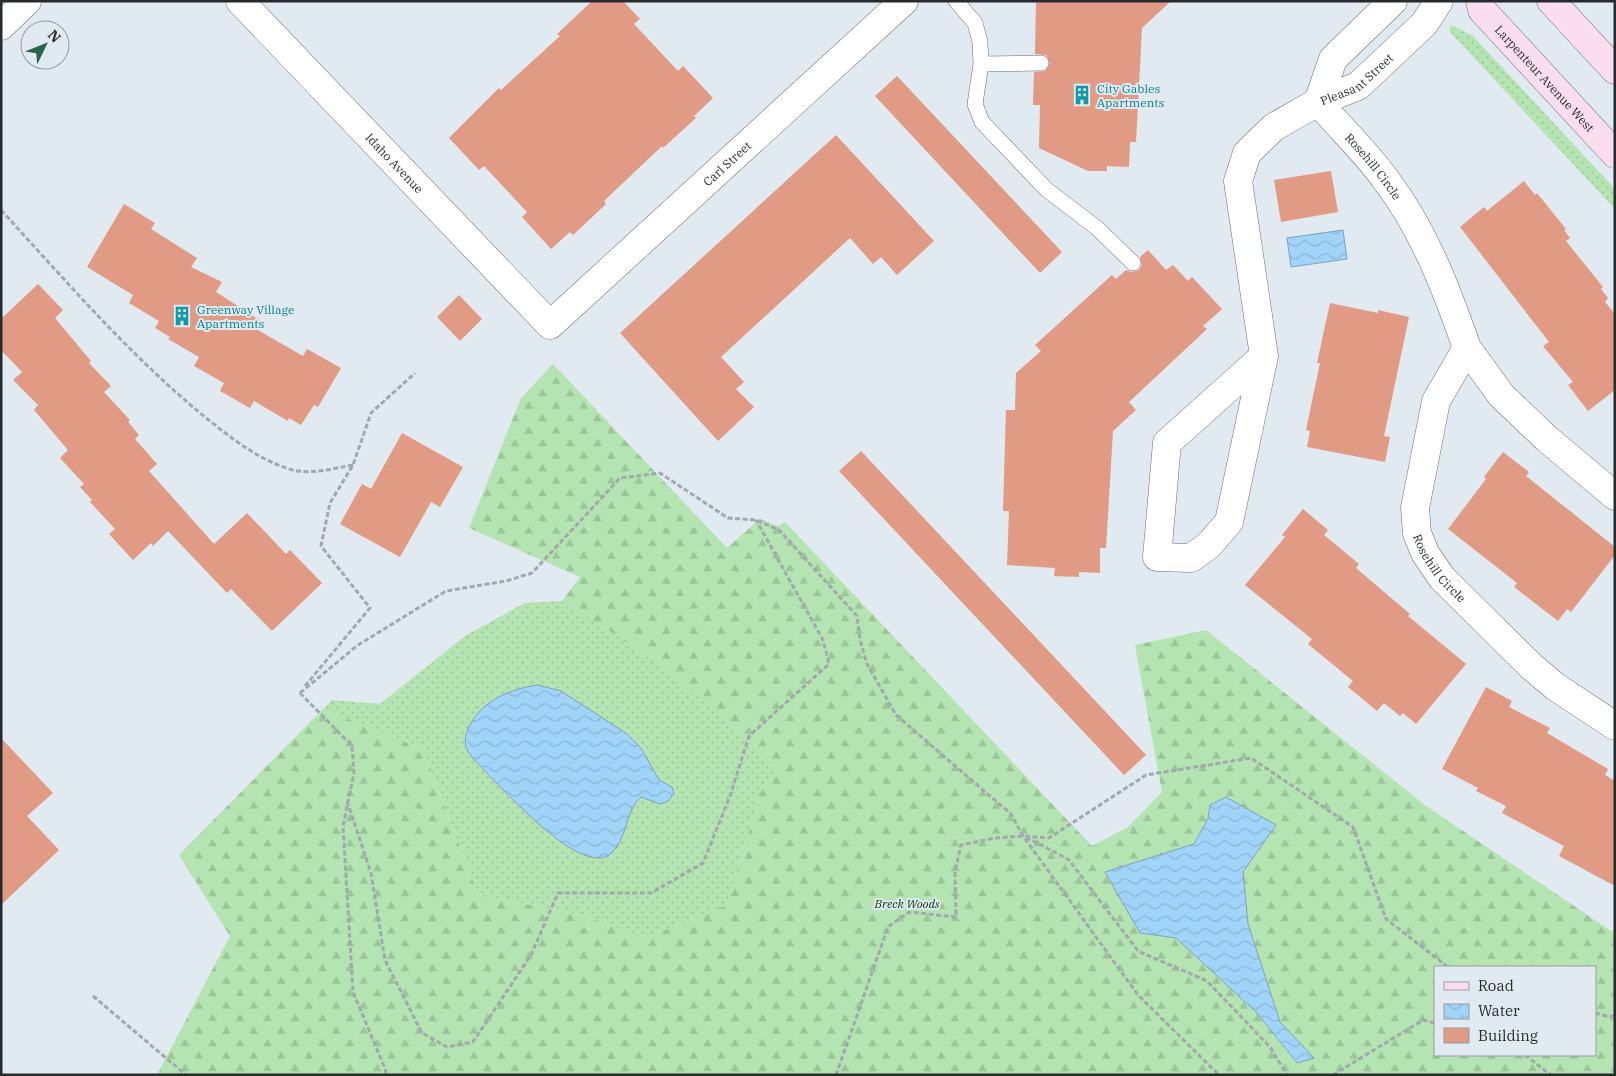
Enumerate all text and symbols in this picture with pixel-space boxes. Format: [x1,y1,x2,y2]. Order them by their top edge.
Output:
north arrow [20,20,70,70]
street label: Larpenteur Avenue West [1492,22,1598,134]
text: N [44,26,65,46]
street label: Pleasant Street [1318,50,1396,108]
place label: City Gables Apartments [1097,81,1165,110]
building icon: City Gables Apartments [1071,84,1093,106]
street label: Idaho Avenue [363,130,427,196]
street label: Rosehill Circle [1342,130,1405,202]
street label: Carl Street [700,138,754,189]
place label: Greenway Village Apartments [197,302,294,331]
building icon: Greenway Village Apartments [171,305,193,327]
street label: Rosehill Circle [1411,531,1469,605]
park label: Breck Woods [873,896,940,911]
legend [1434,966,1596,1056]
text: Road [1478,976,1514,995]
text: Water [1478,1001,1520,1020]
text: Building [1478,1026,1538,1045]

